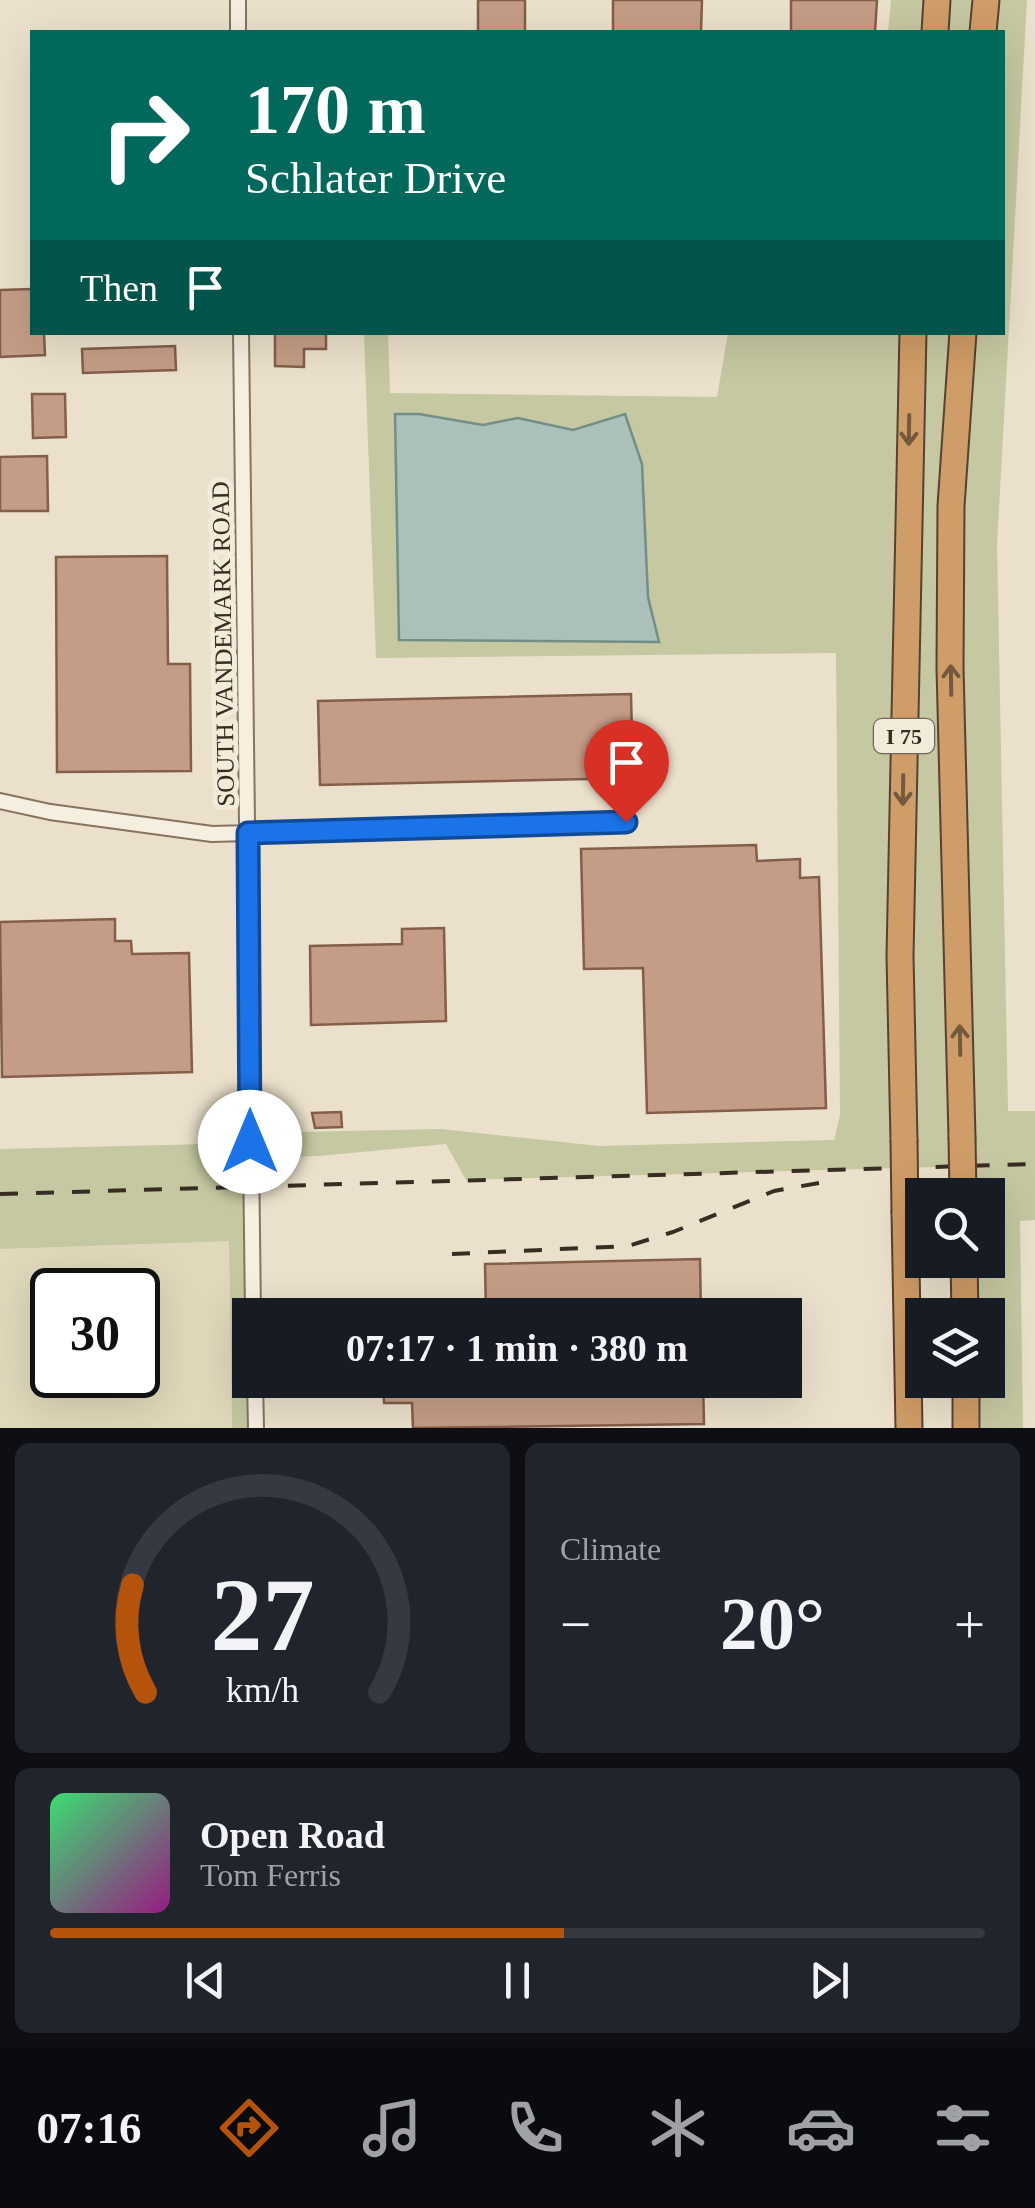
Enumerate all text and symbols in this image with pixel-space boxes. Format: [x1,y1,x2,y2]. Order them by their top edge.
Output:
icon: right [80,70,210,200]
text: 170 m [245,71,426,148]
text: Schlater Drive [245,153,506,203]
icon: arrive [178,260,233,315]
text: Then [80,267,158,309]
one-way arrow [900,413,919,445]
street label: SOUTH VANDEMARK ROAD [207,481,239,807]
one-way arrow [941,664,960,696]
road number: I 75 [874,719,934,753]
pin [584,720,669,823]
icon: arrive [599,735,654,790]
one-way arrow [894,772,912,805]
one-way arrow [950,1024,969,1056]
position arrow [198,1090,302,1194]
map controls [905,1178,1005,1398]
button: search [905,1178,1005,1278]
speed limit sign: 30 [30,1268,160,1398]
button: layers [905,1298,1005,1398]
text: 07:17 · 1 min · 380 m [346,1327,688,1369]
text: Climate [560,1531,661,1567]
text: 27 [211,1557,315,1672]
text: 20° [720,1582,825,1665]
text: − [560,1594,591,1655]
text: + [954,1594,985,1655]
text: km/h [226,1670,299,1710]
text: Open Road [200,1814,385,1856]
text: Tom Ferris [200,1857,341,1893]
icon: previous [178,1953,233,2008]
icon: pause [490,1953,545,2008]
icon: next [802,1953,857,2008]
icon: directions [214,2093,284,2163]
icon: music [357,2093,427,2163]
icon: phone [500,2093,570,2163]
icon: climate [643,2093,713,2163]
icon: car [786,2093,856,2163]
icon: filters [928,2093,998,2163]
text: 07:16 [36,2103,141,2153]

